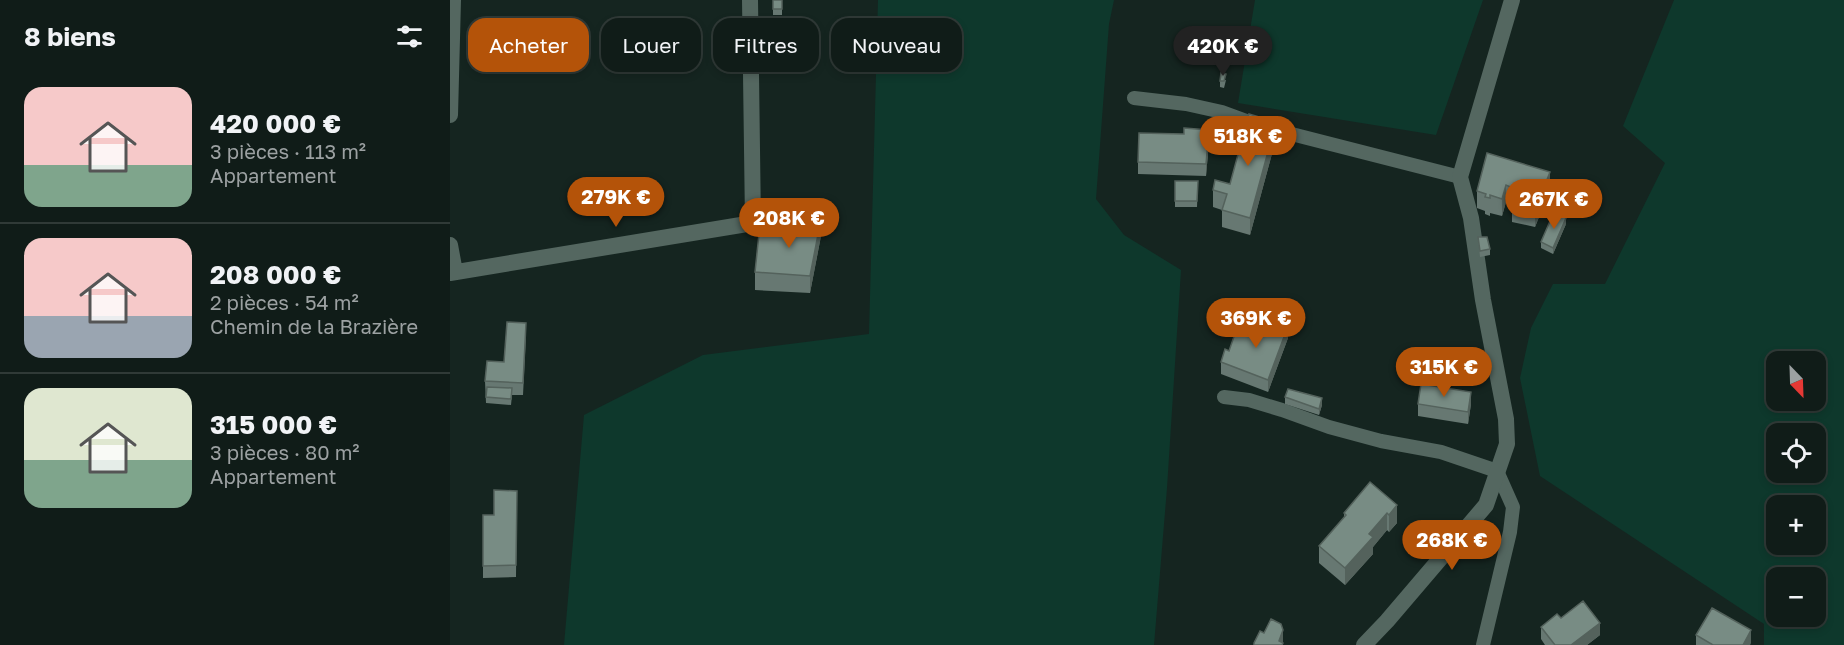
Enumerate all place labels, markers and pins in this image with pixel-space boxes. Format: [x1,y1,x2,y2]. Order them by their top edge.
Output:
pin: 420K € [1174,26,1272,77]
pin: 518K € [1199,116,1297,167]
pin: 279K € [567,177,665,228]
pin: 267K € [1505,179,1603,230]
pin: 208K € [740,198,838,249]
pin: 369K € [1207,298,1305,349]
pin: 315K € [1395,347,1493,398]
pin: 268K € [1403,520,1501,571]

